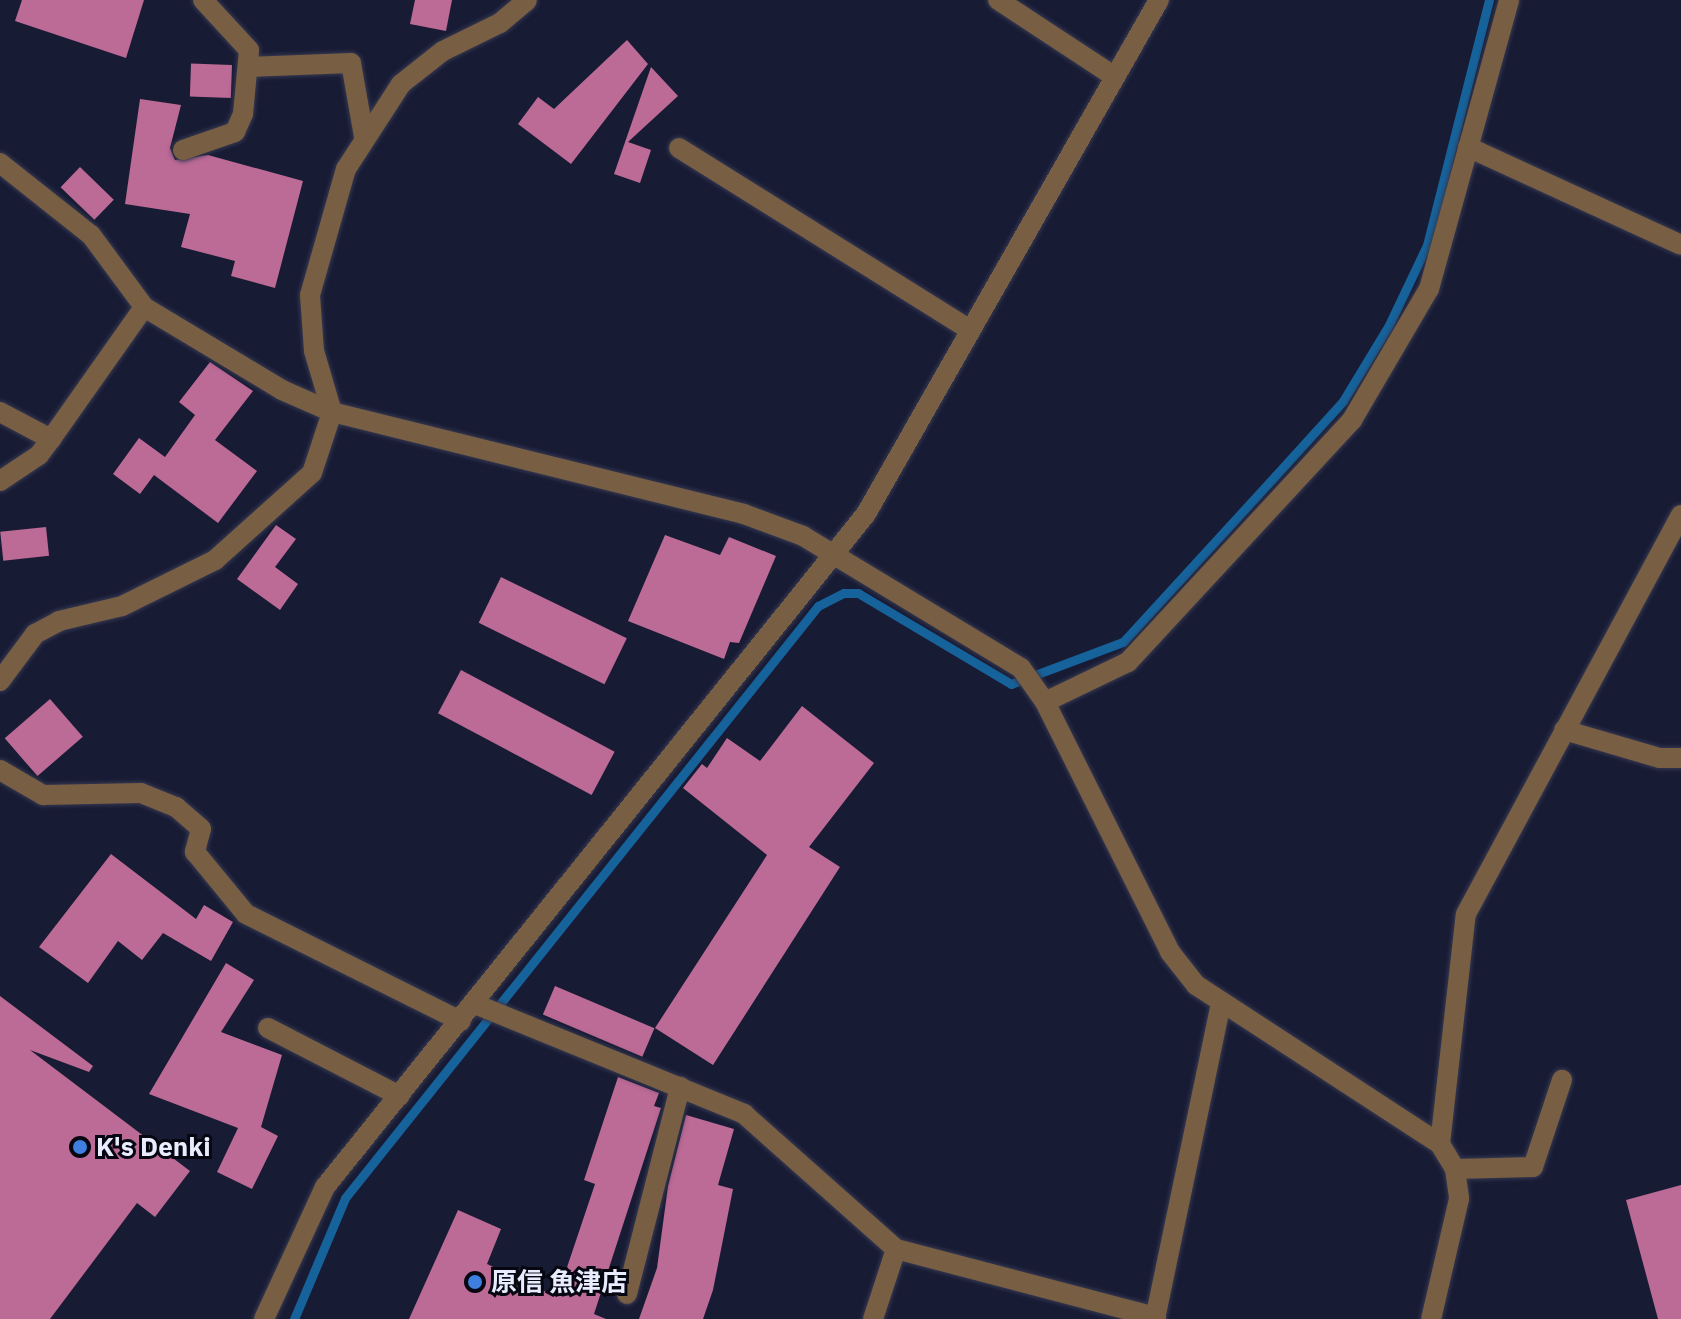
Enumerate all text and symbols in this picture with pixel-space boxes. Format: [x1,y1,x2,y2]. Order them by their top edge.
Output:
place label: K's Denki [96,1131,211,1163]
marker: K's Denki [71,1138,89,1156]
place label: 原信 魚津店 [491,1266,627,1298]
marker: 原信 魚津店 [466,1273,484,1291]

